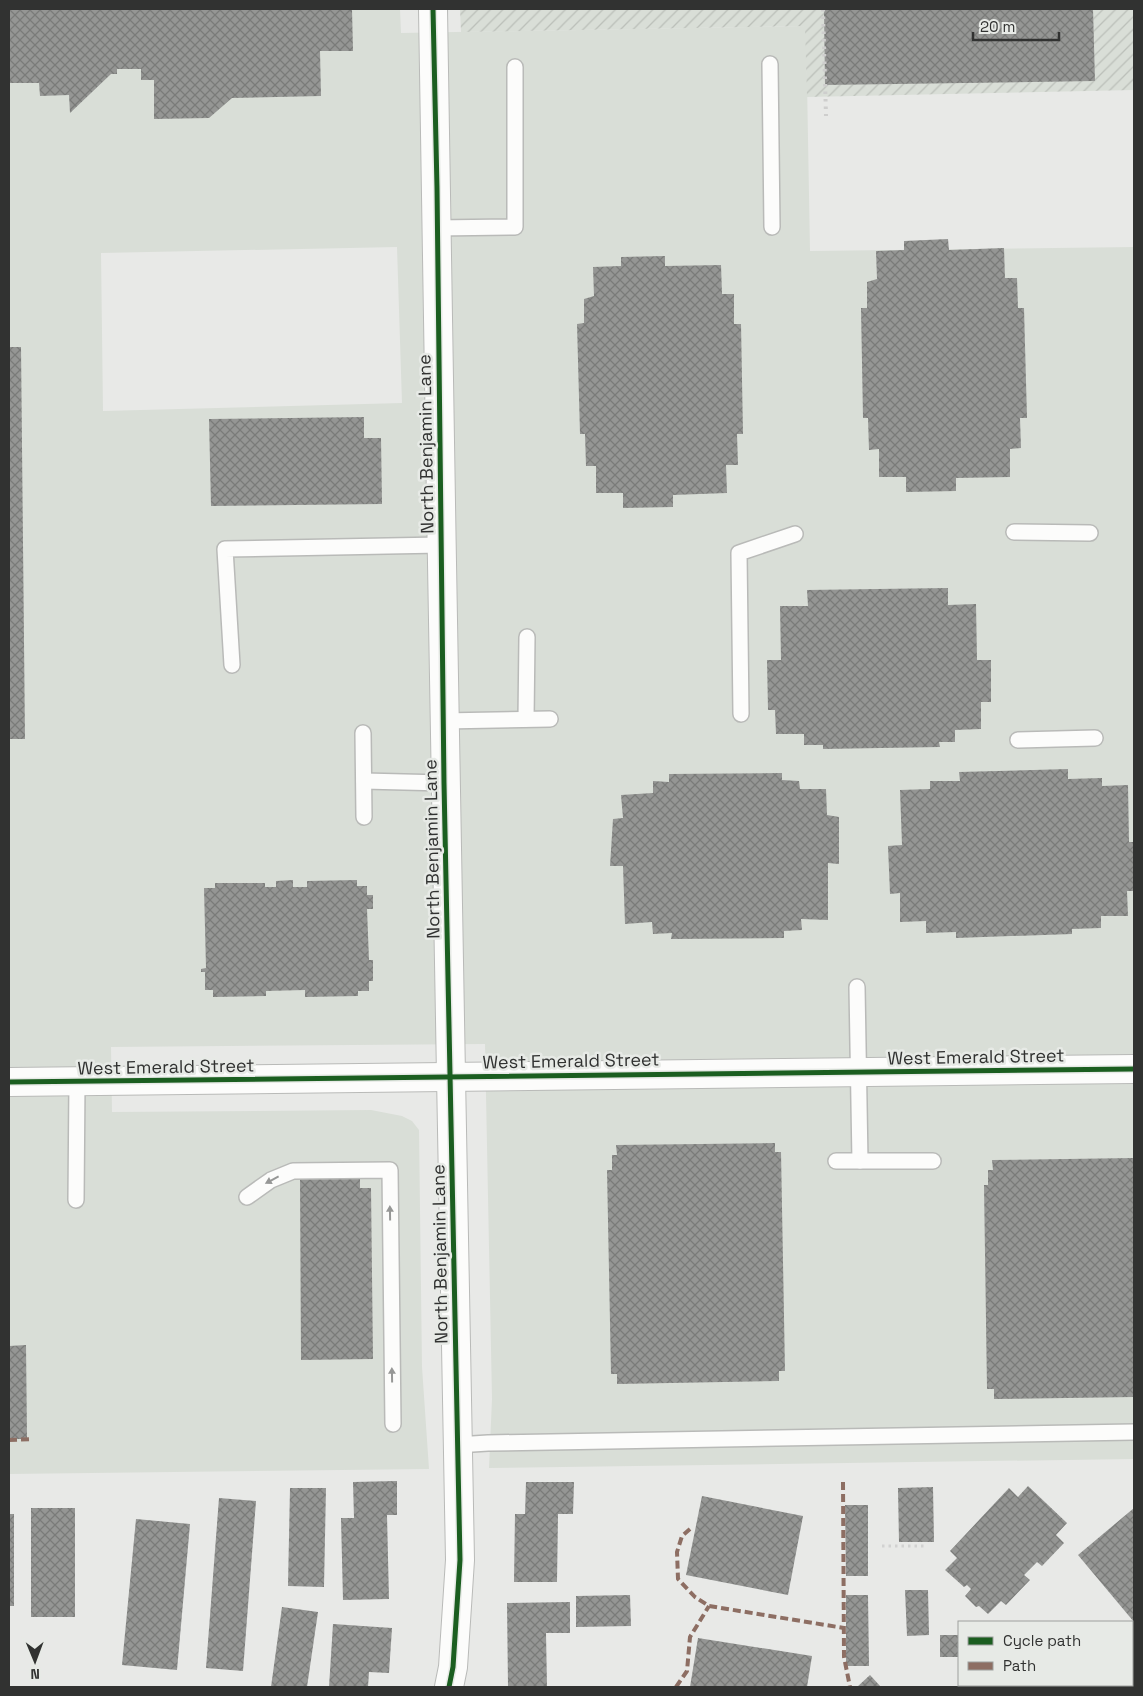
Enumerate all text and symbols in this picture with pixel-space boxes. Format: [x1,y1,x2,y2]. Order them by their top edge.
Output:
scale bar [973,10,1059,42]
text: 20 m [980,17,1015,36]
street label: North Benjamin Lane [412,354,439,534]
street label: North Benjamin Lane [418,759,445,939]
street label: West Emerald Street [887,1043,1065,1070]
street label: West Emerald Street [482,1047,660,1074]
street label: West Emerald Street [77,1053,255,1080]
street label: North Benjamin Lane [426,1164,453,1344]
one-way arrow [265,1176,279,1184]
one-way arrow [386,1204,394,1220]
one-way arrow [388,1367,396,1383]
legend [958,1621,1133,1686]
text: Cycle path [1003,1631,1081,1650]
north arrow [10,1636,60,1686]
text: Path [1003,1656,1036,1675]
text: N [30,1665,40,1683]

